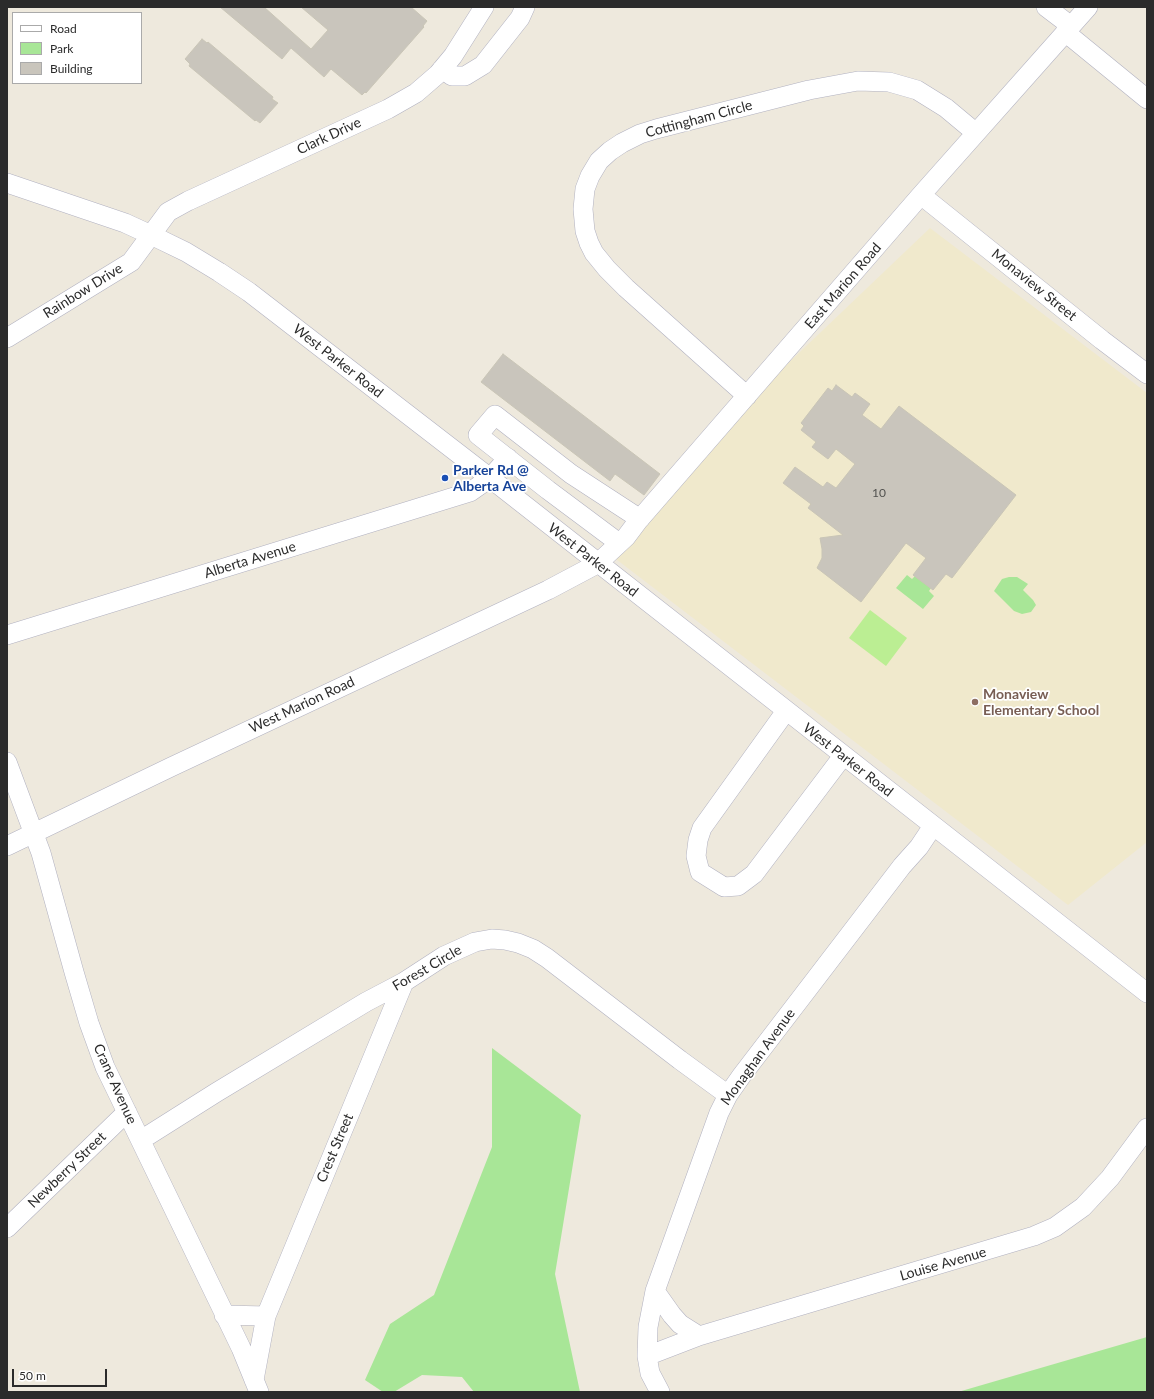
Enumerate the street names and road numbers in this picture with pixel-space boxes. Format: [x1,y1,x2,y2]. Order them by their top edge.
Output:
street label: Cottingham Circle [644,97,754,141]
street label: Clark Drive [294,114,364,158]
street label: East Marion Road [801,240,885,332]
street label: Monaview Street [988,246,1080,324]
street label: Rainbow Drive [40,260,126,322]
street label: West Parker Road [290,321,386,401]
street label: West Parker Road [545,520,641,600]
street label: Alberta Avenue [202,538,298,582]
street label: West Marion Road [247,673,357,737]
street label: West Parker Road [800,720,896,800]
street label: Forest Circle [389,941,465,995]
street label: Monaghan Avenue [717,1005,799,1109]
street label: Crane Avenue [90,1041,140,1127]
street label: Crest Street [313,1111,357,1185]
street label: Newberry Street [25,1129,109,1211]
street label: Louise Avenue [898,1244,988,1284]

